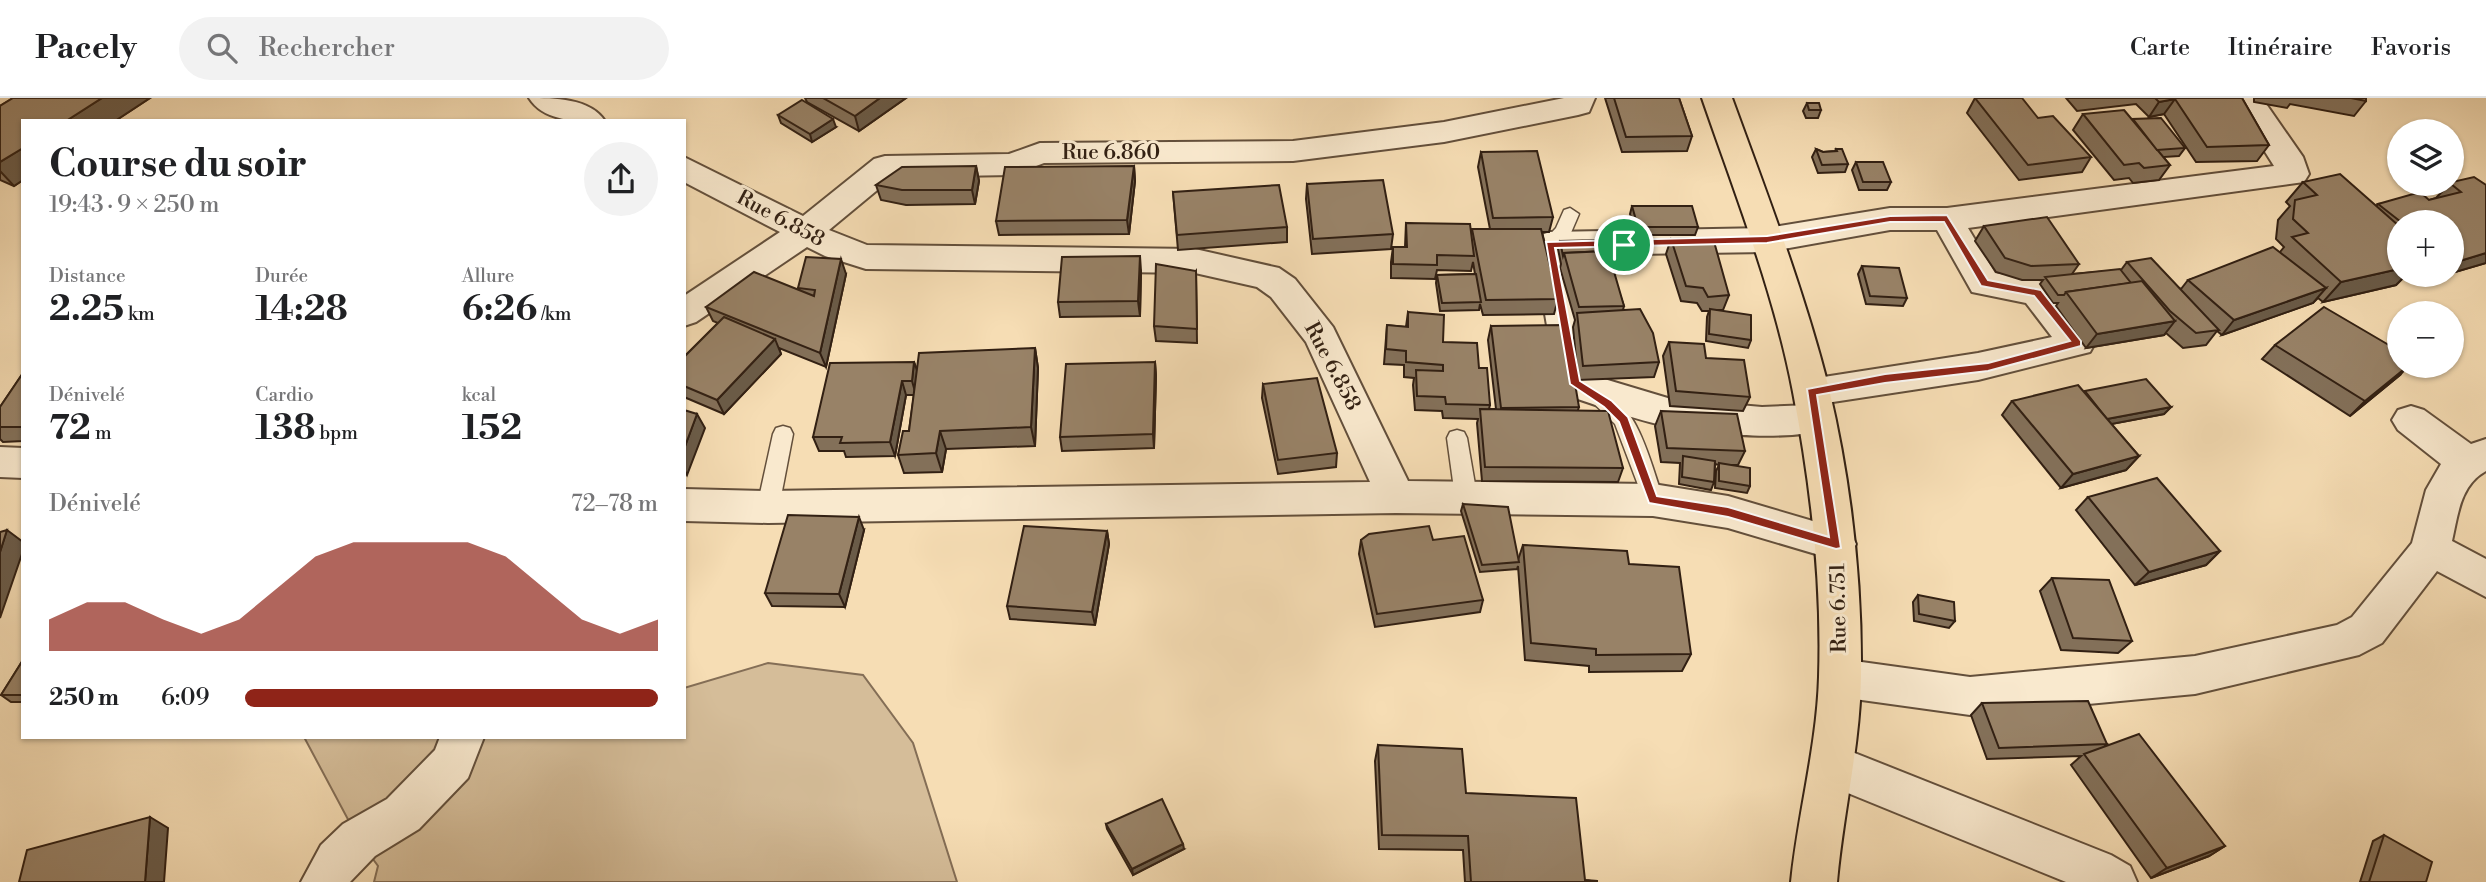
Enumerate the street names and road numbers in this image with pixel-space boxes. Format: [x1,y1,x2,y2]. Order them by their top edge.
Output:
street label: Rue 6.860 [1062,140,1160,166]
street label: Rue 6.858 [732,185,829,253]
street label: Rue 6.858 [1298,318,1366,415]
street label: Rue 6.751 [1825,563,1853,653]

